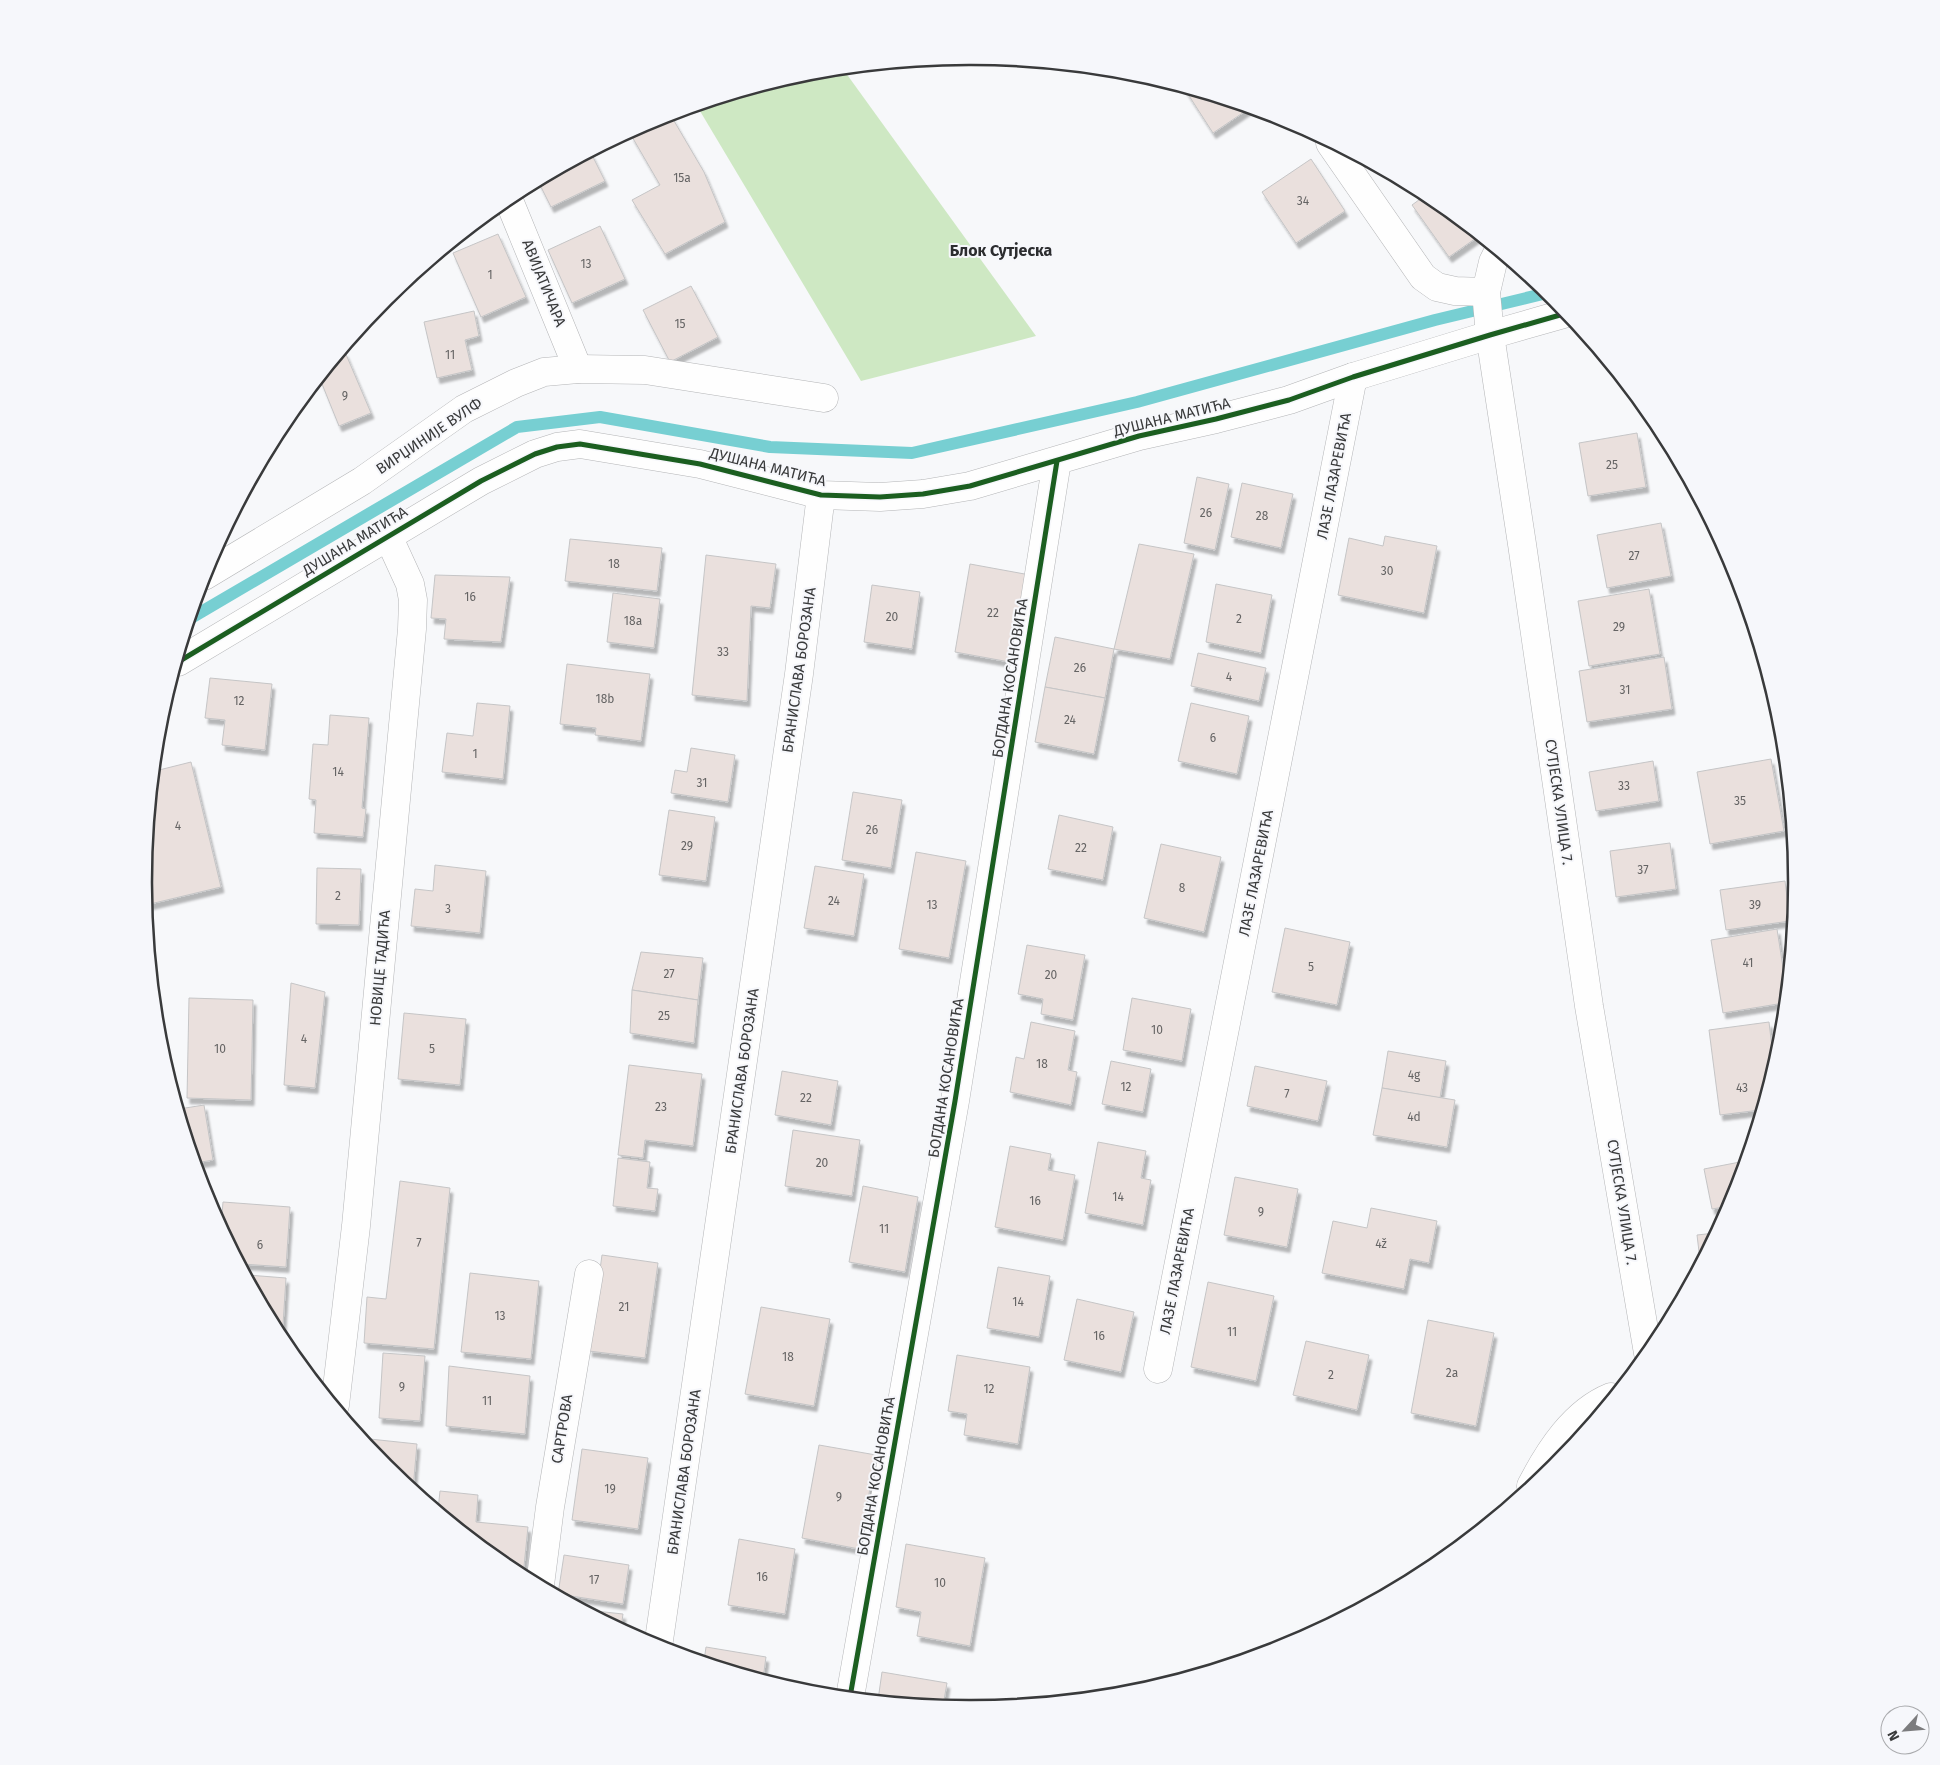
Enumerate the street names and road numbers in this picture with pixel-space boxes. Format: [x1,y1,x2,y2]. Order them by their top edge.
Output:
street label: АВИЈАТИЧАРА [518,237,570,330]
street label: ВИРЏИНИЈЕ ВУЛФ [373,394,485,478]
street label: ДУШАНА МАТИЋА [1111,394,1232,440]
street label: ЛАЗЕ ЛАЗАРЕВИЋА [1313,411,1355,541]
street label: ДУШАНА МАТИЋА [707,444,828,490]
street label: ДУШАНА МАТИЋА [298,502,411,580]
street label: БРАНИСЛАВА БОРОЗАНА [778,586,820,754]
street label: БОГДАНА КОСАНОВИЋА [989,597,1032,759]
street label: СУТЈЕСКА УЛИЦА 7. [1541,738,1577,866]
street label: ЛАЗЕ ЛАЗАРЕВИЋА [1235,808,1277,938]
street label: НОВИЦЕ ТАДИЋА [366,909,394,1027]
street label: БРАНИСЛАВА БОРОЗАНА [721,987,763,1155]
street label: БОГДАНА КОСАНОВИЋА [925,997,968,1159]
street label: СУТЈЕСКА УЛИЦА 7. [1603,1138,1641,1266]
street label: ЛАЗЕ ЛАЗАРЕВИЋА [1156,1206,1198,1336]
street label: БРАНИСЛАВА БОРОЗАНА [663,1388,705,1556]
street label: САРТРОВА [548,1393,576,1465]
street label: БОГДАНА КОСАНОВИЋА [853,1395,899,1557]

